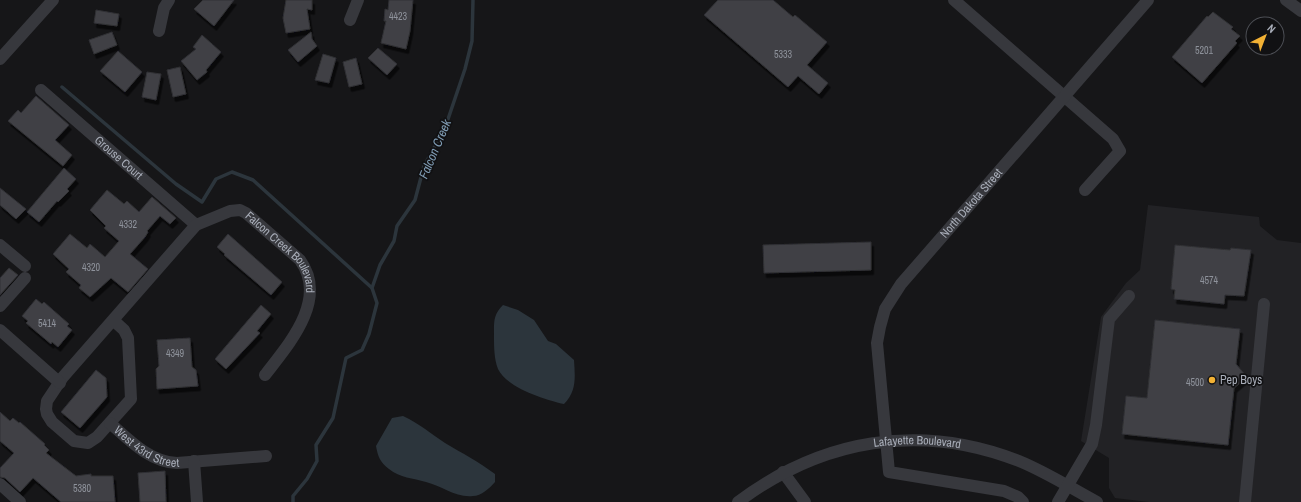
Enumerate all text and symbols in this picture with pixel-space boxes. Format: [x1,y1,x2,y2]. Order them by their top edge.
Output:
house number: 4423 [389,10,408,23]
north arrow [1245,16,1285,56]
text: N [1265,21,1279,36]
house number: 5201 [1195,44,1214,57]
house number: 5333 [774,48,793,61]
water label: Falcon Creek [415,116,455,181]
street label: Grouse Court [91,132,146,183]
street label: North Dakota Street [937,165,1006,241]
street label: Falcon Creek Boulevard [242,208,318,293]
house number: 4332 [119,218,138,231]
house number: 4320 [82,261,101,274]
house number: 4574 [1200,274,1219,287]
house number: 5414 [38,317,57,330]
house number: 4349 [166,347,185,360]
place label: Pep Boys [1220,372,1262,388]
marker: Pep Boys [1207,375,1217,385]
house number: 4500 [1186,376,1205,389]
street label: West 43rd Street [111,422,180,471]
street label: Lafayette Boulevard [872,432,962,452]
house number: 5380 [73,482,92,495]

